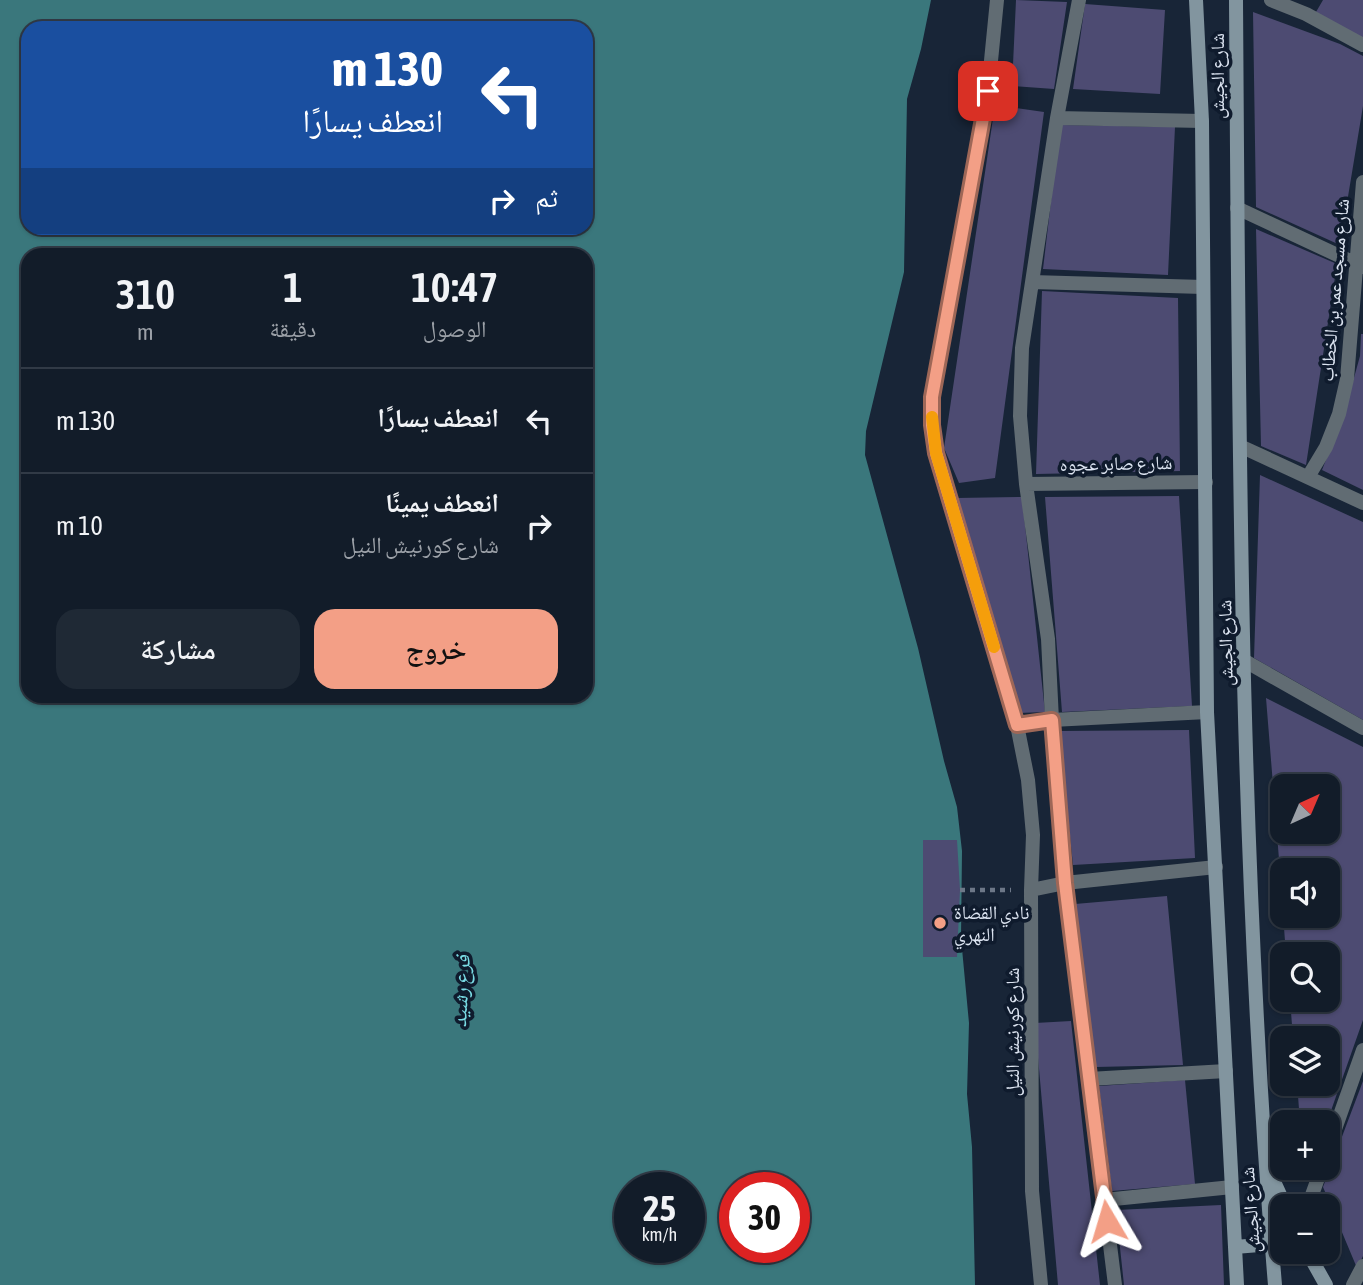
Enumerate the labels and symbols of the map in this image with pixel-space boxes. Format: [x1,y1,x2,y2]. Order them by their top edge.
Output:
street label: شارع الجيش [1206,33,1229,119]
pin [958,61,1018,121]
street label: شارع مسجد عمر بن الخطاب [1315,198,1354,382]
street label: شارع صابر عجوه [1059,451,1173,476]
street label: شارع الجيش [1213,600,1238,686]
north arrow [1270,774,1340,844]
place label: نادي القضاة النهري [954,901,1030,950]
marker: نادي القضاة النهري [932,915,948,931]
water label: فرع رشيد [446,953,476,1028]
street label: شارع كورنيش النيل [1001,968,1024,1097]
street label: شارع الجيش [1236,1166,1265,1254]
speed limit sign: 30 [719,1172,810,1263]
position arrow [1070,1184,1144,1258]

